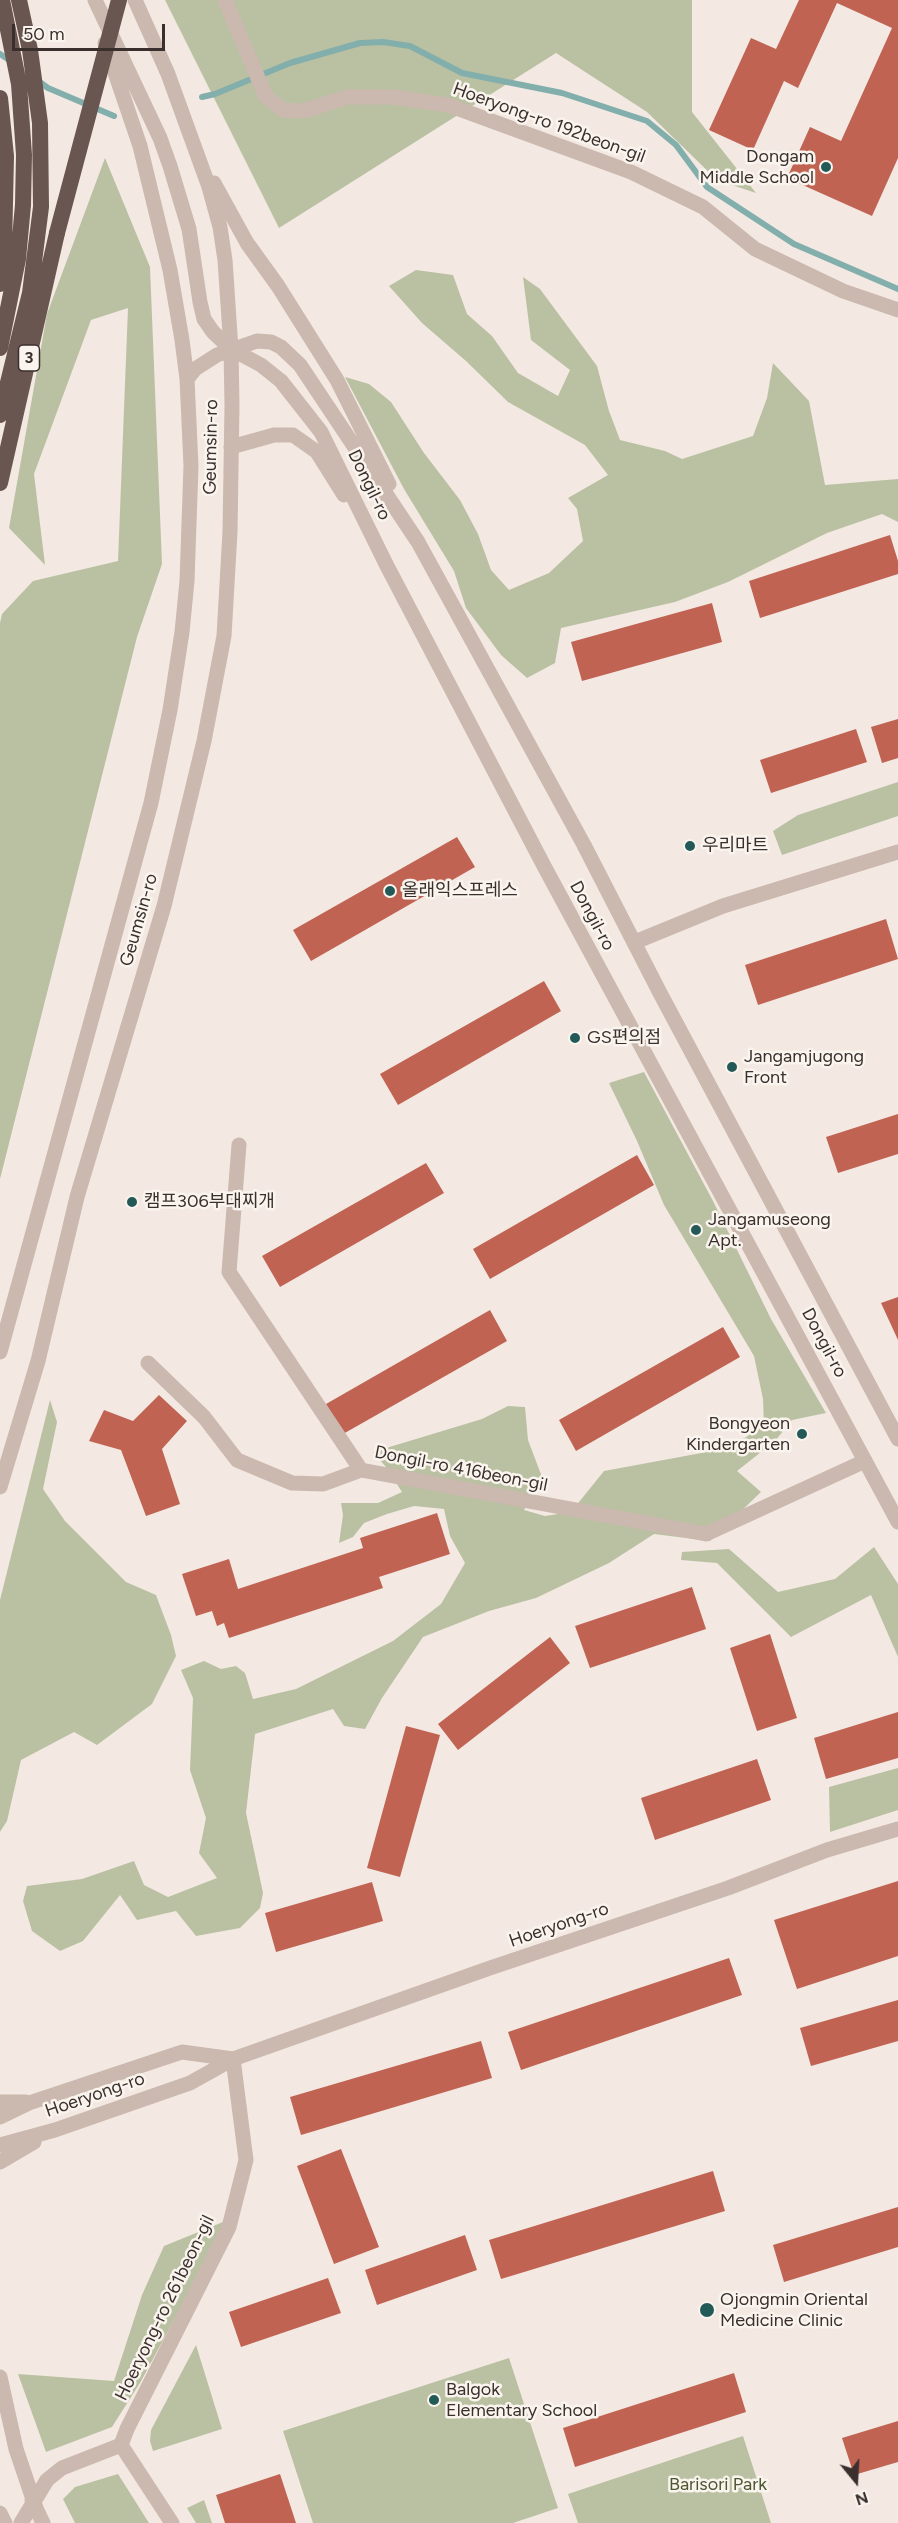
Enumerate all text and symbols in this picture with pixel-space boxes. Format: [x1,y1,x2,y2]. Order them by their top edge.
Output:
scale bar [15,12,168,50]
text: 50 m [23,23,65,45]
street label: Hoeryong-ro 192beon-gil [450,78,648,168]
place label: Dongam Middle School [700,146,814,188]
marker: Dongam Middle School [819,160,833,174]
road number: 3 [18,345,40,371]
street label: Geumsin-ro [199,399,223,495]
street label: Dongil-ro [343,446,395,524]
place label: 우리마트 [702,835,768,857]
marker: 우리마트 [683,839,697,853]
street label: Geumsin-ro [115,871,163,969]
street label: Dongil-ro [565,878,619,954]
place label: 올래익스프레스 [402,880,518,902]
marker: 올래익스프레스 [383,884,397,898]
place label: GS편의점 [587,1027,661,1049]
marker: GS편의점 [568,1031,582,1045]
place label: Jangamjugong Front [744,1046,864,1088]
marker: Jangamjugong Front [725,1060,739,1074]
place label: 캠프306부대찌개 [144,1191,275,1213]
marker: 캠프306부대찌개 [125,1195,139,1209]
place label: Jangamuseong Apt. [708,1209,831,1252]
marker: Jangamuseong Apt. [689,1223,703,1237]
street label: Dongil-ro [797,1305,851,1381]
place label: Bongyeon Kindergarten [686,1413,790,1456]
marker: Bongyeon Kindergarten [795,1427,809,1441]
street label: Dongil-ro 416beon-gil [373,1442,549,1496]
street label: Hoeryong-ro [506,1898,612,1952]
street label: Hoeryong-ro [42,2068,148,2122]
street label: Hoeryong-ro 261beon-gil [111,2212,219,2404]
place label: Ojongmin Oriental Medicine Clinic [720,2289,868,2332]
marker: Ojongmin Oriental Medicine Clinic [698,2301,716,2319]
place label: Balgok Elementary School [446,2379,597,2422]
marker: Balgok Elementary School [427,2393,441,2407]
north arrow [826,2451,886,2511]
park label: Barisori Park [669,2474,767,2496]
text: N [853,2488,871,2510]

